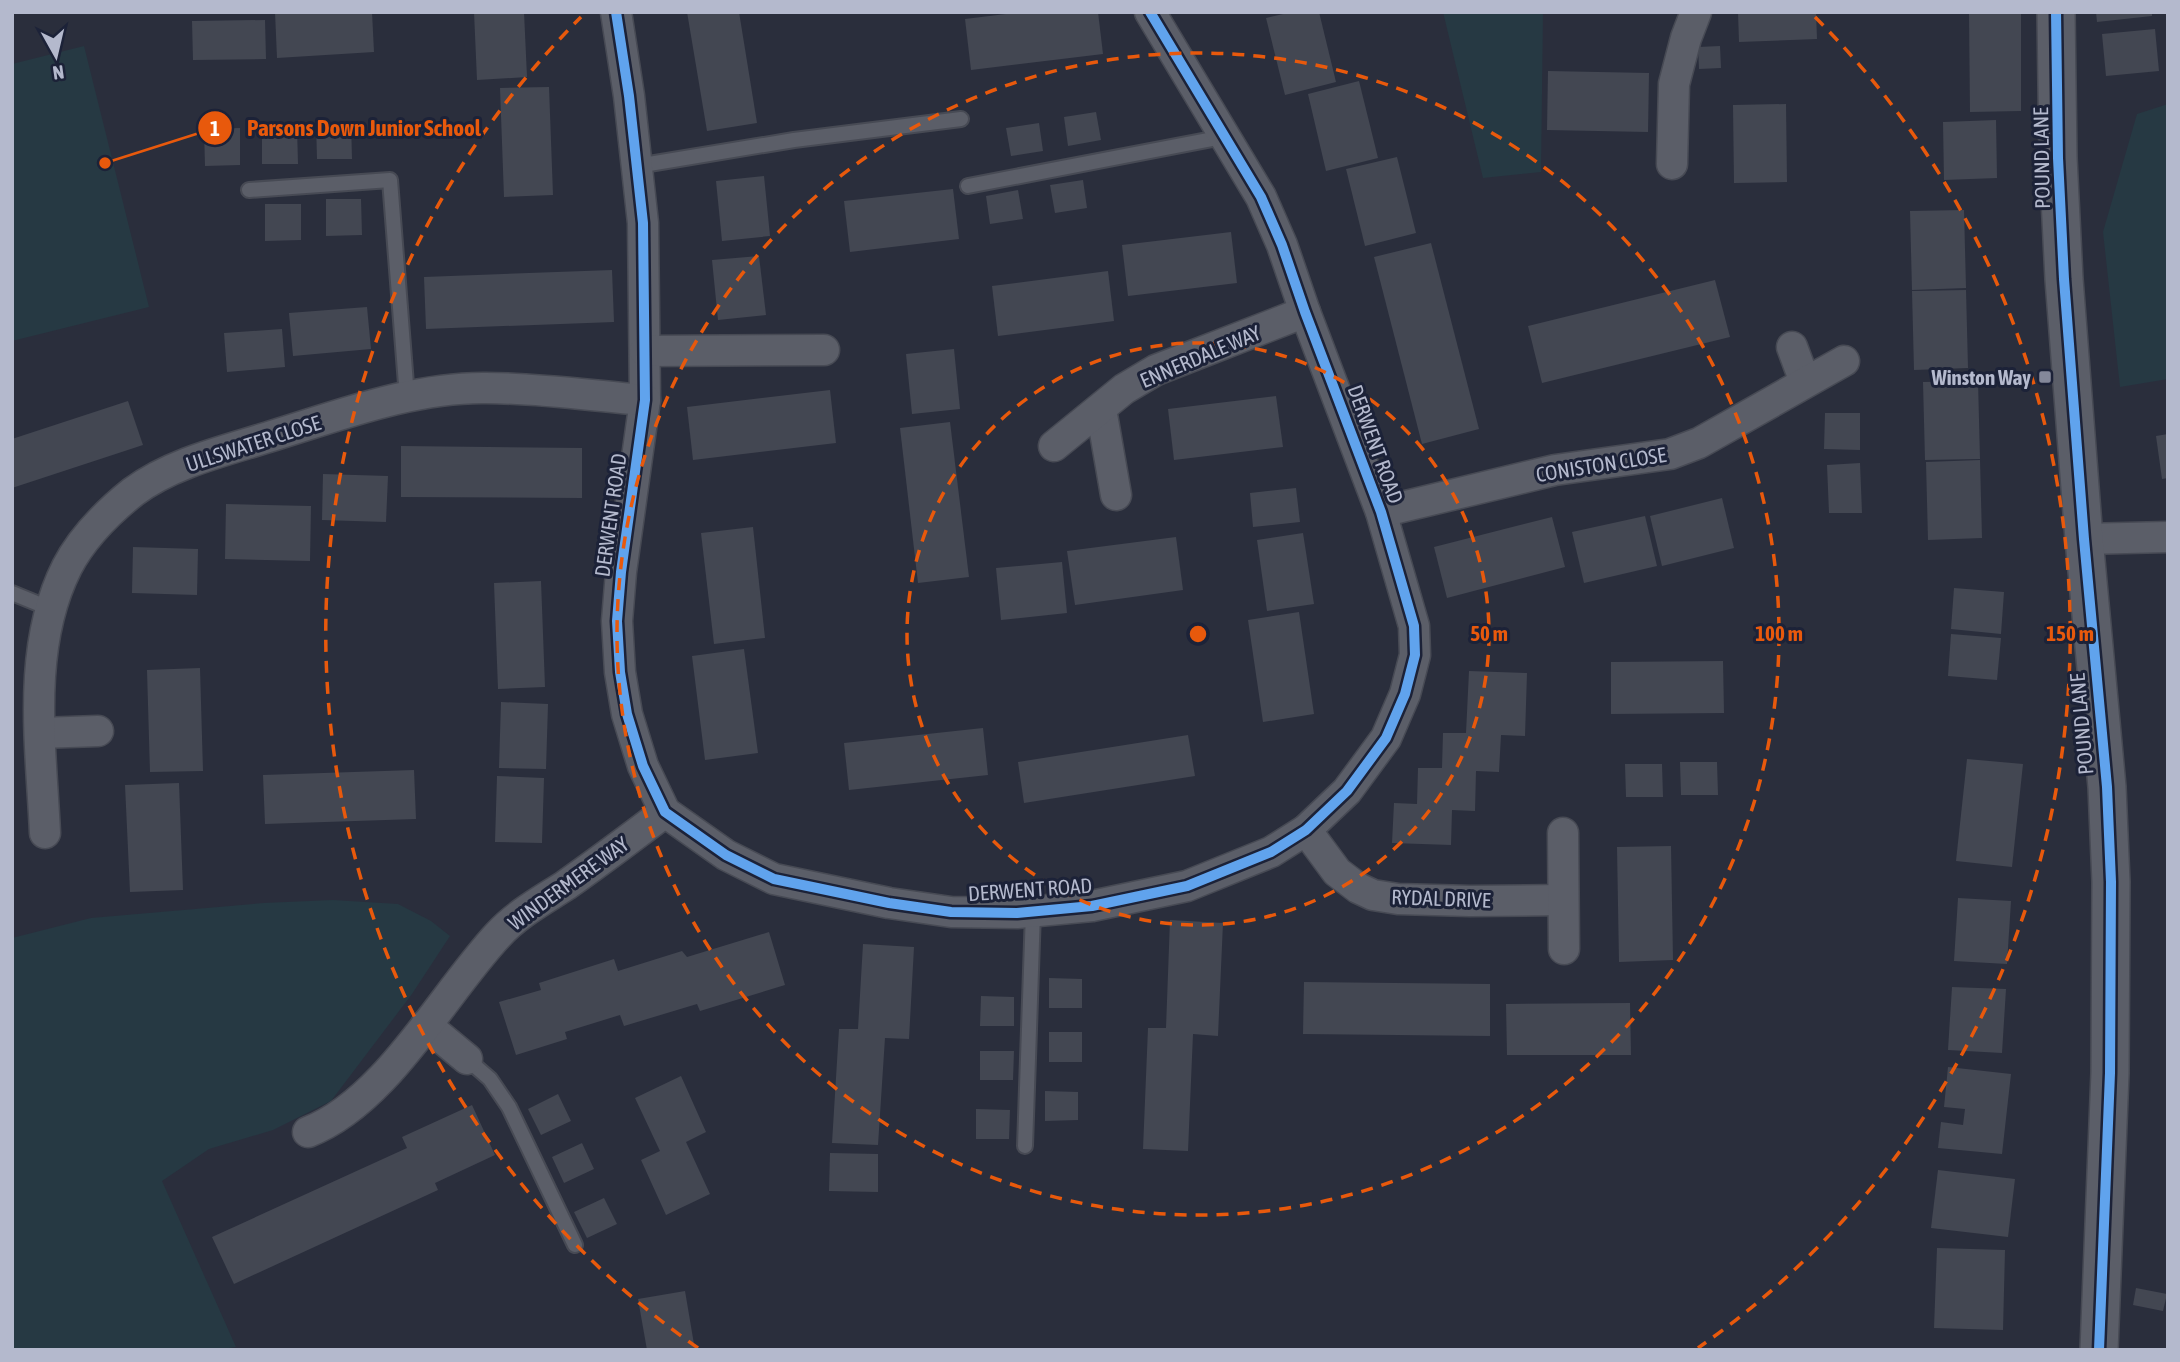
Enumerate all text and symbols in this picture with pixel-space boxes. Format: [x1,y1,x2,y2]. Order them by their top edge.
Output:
north arrow [21,21,91,91]
text: N [51,61,65,85]
callout: Parsons Down Junior School [198,106,495,150]
street label: POUND LANE [2028,107,2054,209]
text: Parsons Down Junior School [247,115,482,141]
text: 1 [210,116,220,140]
street label: ENNERDALE WAY [1136,320,1264,392]
place label: Winston Way [1931,365,2031,389]
marker: Winston Way [2037,369,2053,385]
street label: DERWENT ROAD [1343,382,1409,506]
street label: ULLSWATER CLOSE [183,410,324,476]
street label: CONISTON CLOSE [1534,442,1668,486]
street label: DERWENT ROAD [589,452,631,578]
text: 50 m [1470,621,1508,645]
text: 100 m [1755,621,1803,645]
text: 150 m [2046,621,2094,645]
centre of rings [1186,622,1210,646]
street label: POUND LANE [2065,672,2097,776]
street label: WINDERMERE WAY [503,831,633,935]
street label: DERWENT ROAD [967,873,1093,905]
street label: RYDAL DRIVE [1391,884,1491,912]

